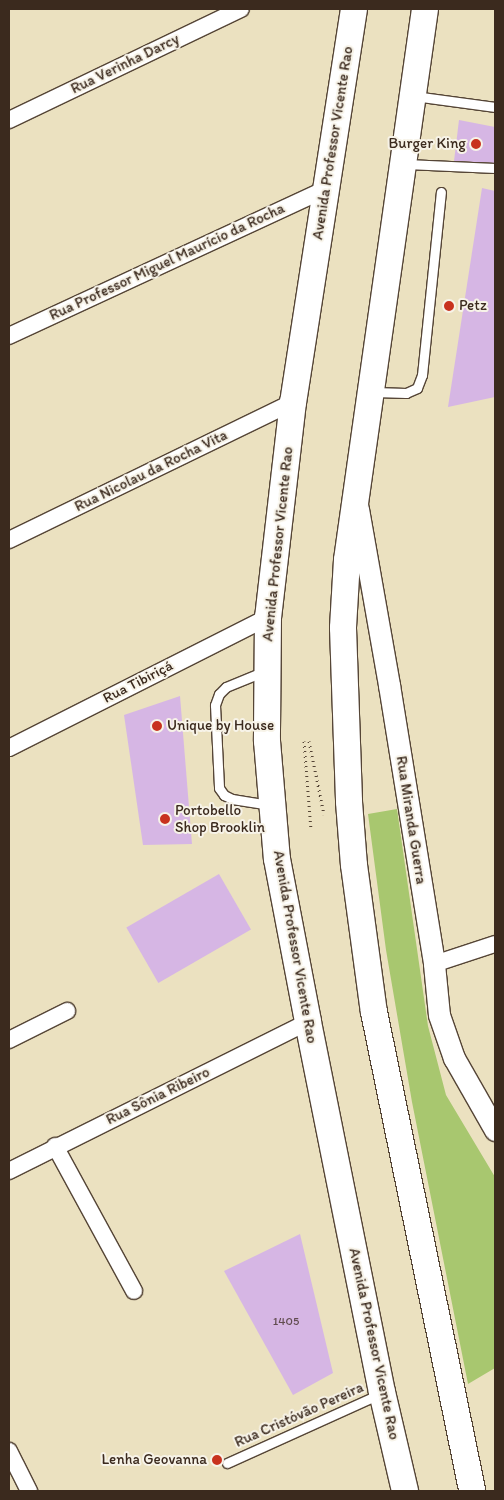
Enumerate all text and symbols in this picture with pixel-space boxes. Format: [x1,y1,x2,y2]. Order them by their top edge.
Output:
street label: Rua Verinha Darcy [68,30,182,98]
street label: Avenida Professor Vicente Rao [309,45,357,241]
place label: Burger King [388,135,466,153]
marker: Burger King [470,138,482,150]
street label: Rua Professor Miguel Maurício da Rocha [47,200,287,324]
place label: Petz [459,297,487,315]
marker: Petz [443,300,455,312]
street label: Rua Nicolau da Rocha Vita [72,426,230,516]
street label: Avenida Professor Vicente Rao [259,446,297,642]
street label: Rua Tibiriçá [100,657,176,707]
place label: Unique by House [167,717,274,735]
marker: Unique by House [151,720,163,732]
street label: Rua Miranda Guerra [392,755,430,885]
place label: Portobello Shop Brooklin [175,801,265,836]
marker: Portobello Shop Brooklin [159,813,171,825]
street label: Avenida Professor Vicente Rao [269,849,321,1045]
street label: Rua Sônia Ribeiro [104,1063,212,1129]
street label: Avenida Professor Vicente Rao [345,1247,403,1441]
house number: 1405 [273,1315,299,1329]
street label: Rua Cristóvão Pereira [232,1379,366,1451]
place label: Lenha Geovanna [101,1451,207,1469]
marker: Lenha Geovanna [211,1454,223,1466]

